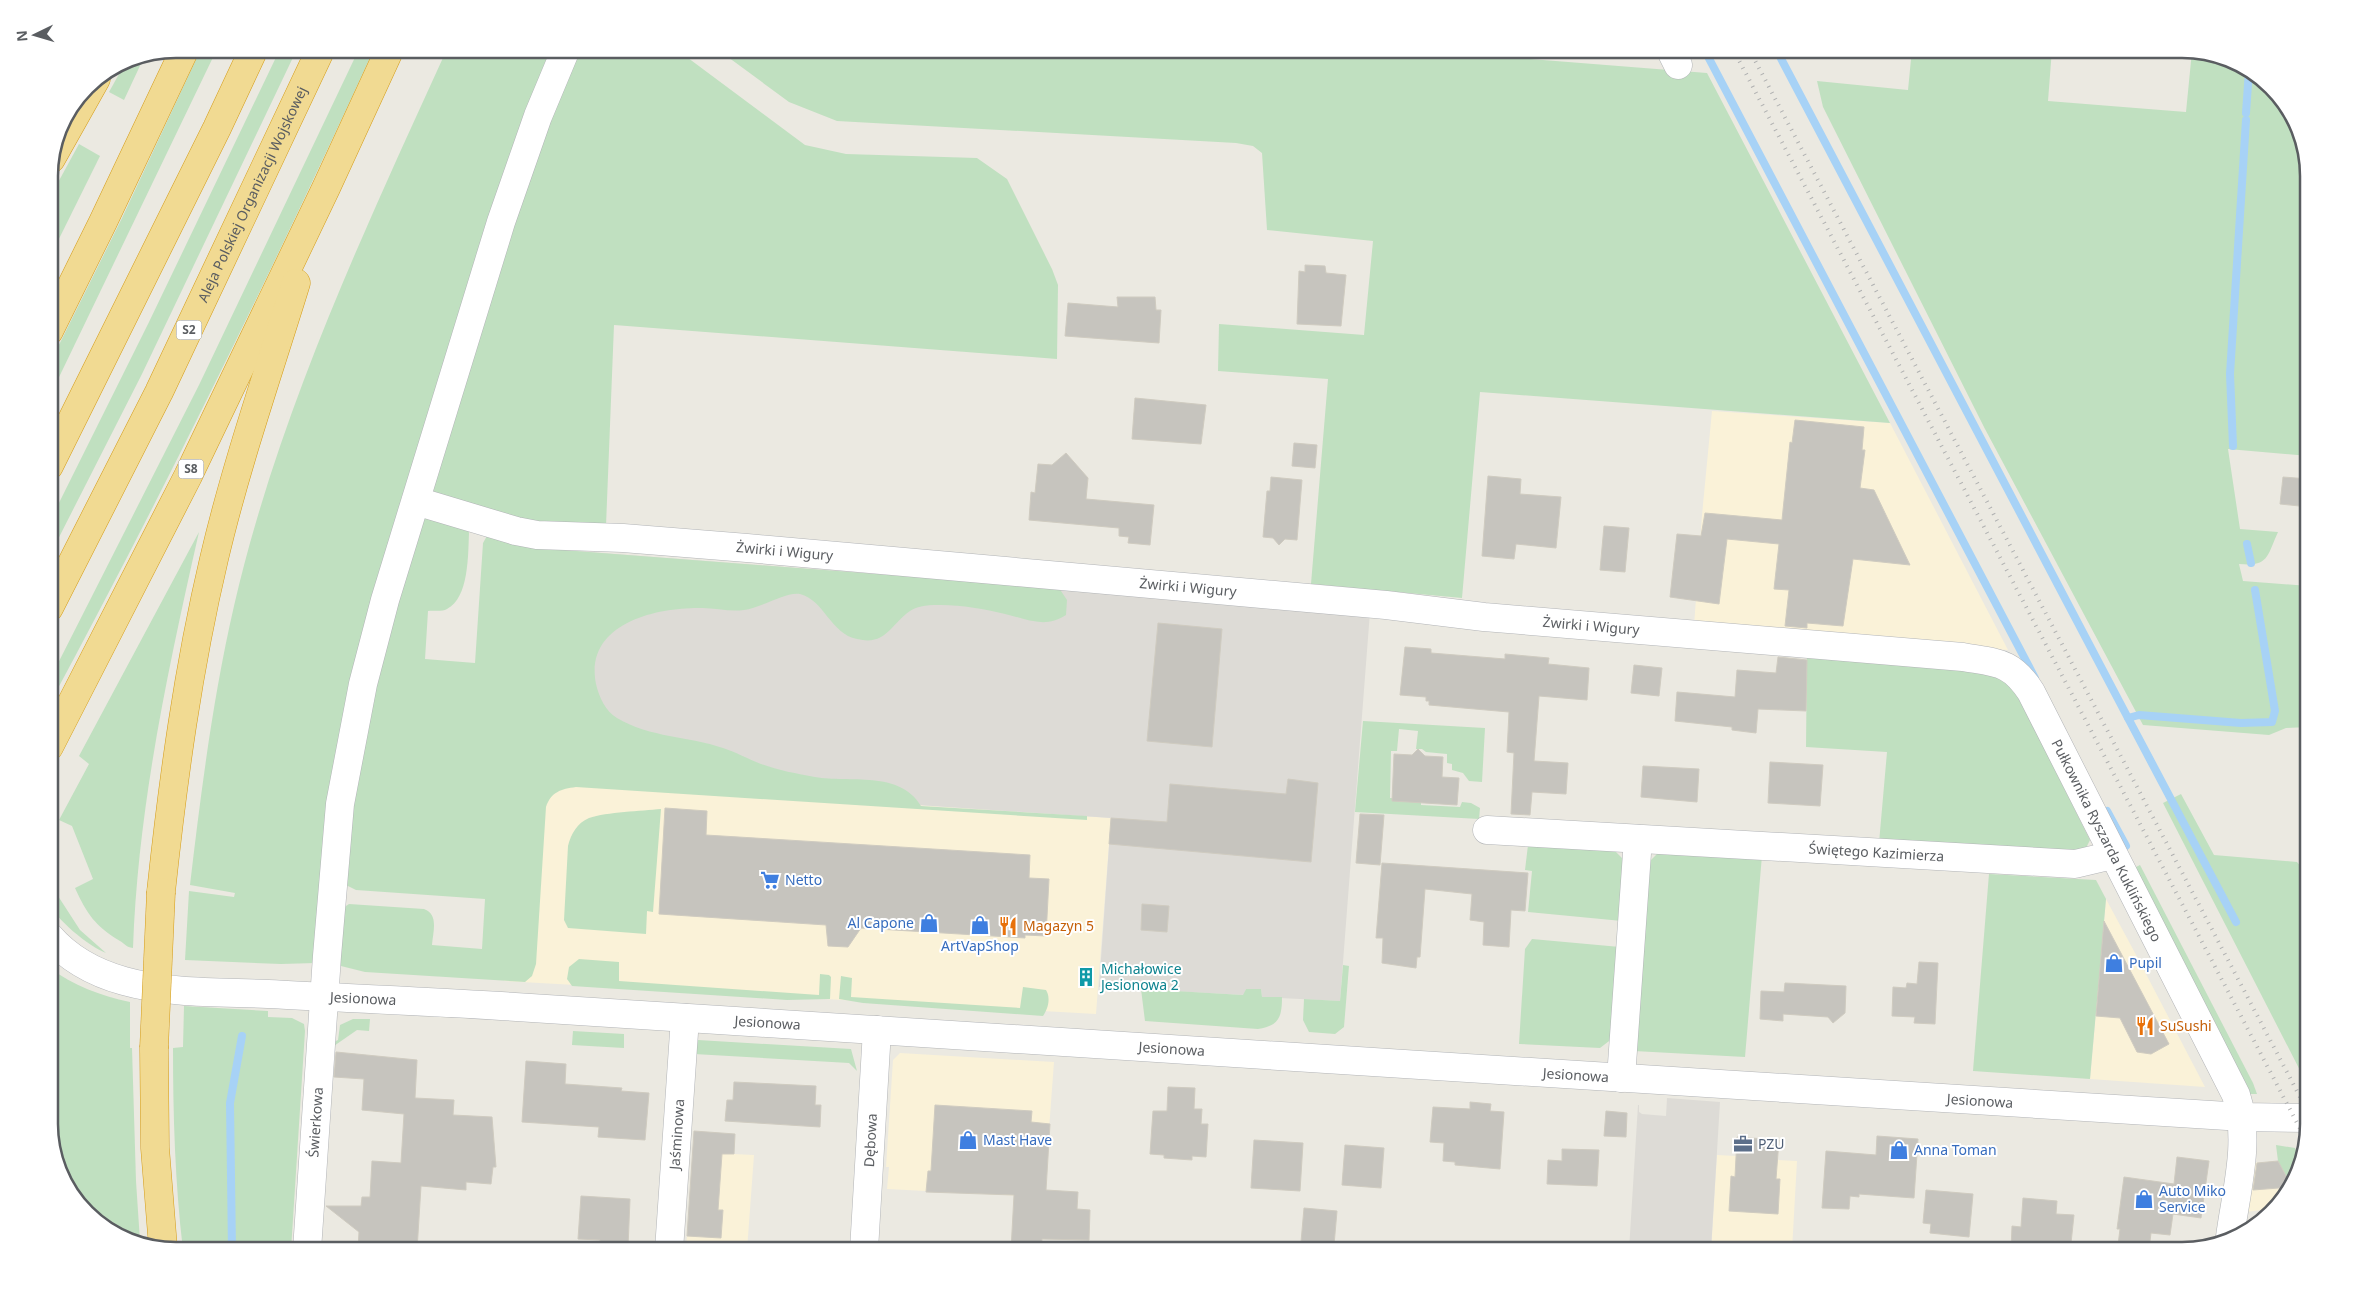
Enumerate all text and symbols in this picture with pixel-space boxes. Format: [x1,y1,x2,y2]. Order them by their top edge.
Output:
north arrow [10,10,60,60]
text: N [12,30,32,43]
street label: Aleja Polskiej Organizacji Wojskowej [193,83,311,305]
road number: S2 [176,320,202,340]
road number: S8 [178,459,204,478]
street label: Żwirki i Wigury [735,537,835,565]
street label: Żwirki i Wigury [1139,573,1238,601]
street label: Żwirki i Wigury [1542,612,1641,639]
street label: Pułkownika Ryszarda Kuklińskiego [2048,736,2166,945]
street label: Świętego Kazimierza [1808,839,1945,865]
supermarket icon: Netto [759,869,781,891]
place label: Netto [785,870,822,889]
shop icon: Al Capone [918,912,940,934]
place label: Al Capone [847,913,914,932]
shop icon: ArtVapShop [969,914,991,936]
restaurant icon: Magazyn 5 [997,915,1019,937]
place label: Magazyn 5 [1023,916,1094,935]
place label: ArtVapShop [941,936,1019,955]
shop icon: Pupil [2103,952,2125,974]
place label: Pupil [2129,953,2162,972]
place label: Michałowice Jesionowa 2 [1099,959,1182,994]
building icon: Michałowice Jesionowa 2 [1075,966,1097,988]
street label: Jesionowa [328,987,397,1009]
street label: Jesionowa [732,1011,801,1034]
restaurant icon: SuSushi [2134,1015,2156,1037]
place label: SuSushi [2160,1016,2212,1035]
street label: Jesionowa [1136,1037,1205,1060]
street label: Jesionowa [1540,1063,1610,1086]
street label: Świerkowa [303,1086,327,1158]
street label: Jesionowa [1944,1089,2014,1112]
street label: Jaśminowa [664,1098,688,1172]
street label: Dębowa [859,1113,881,1168]
shop icon: Mast Have [957,1129,979,1151]
place label: Mast Have [983,1130,1052,1149]
office icon: PZU [1732,1133,1754,1155]
place label: PZU [1758,1134,1785,1153]
shop icon: Anna Toman [1888,1139,1910,1161]
place label: Anna Toman [1914,1140,1997,1159]
place label: Auto Miko Service [2159,1181,2226,1216]
shop icon: Auto Miko Service [2133,1188,2155,1210]

